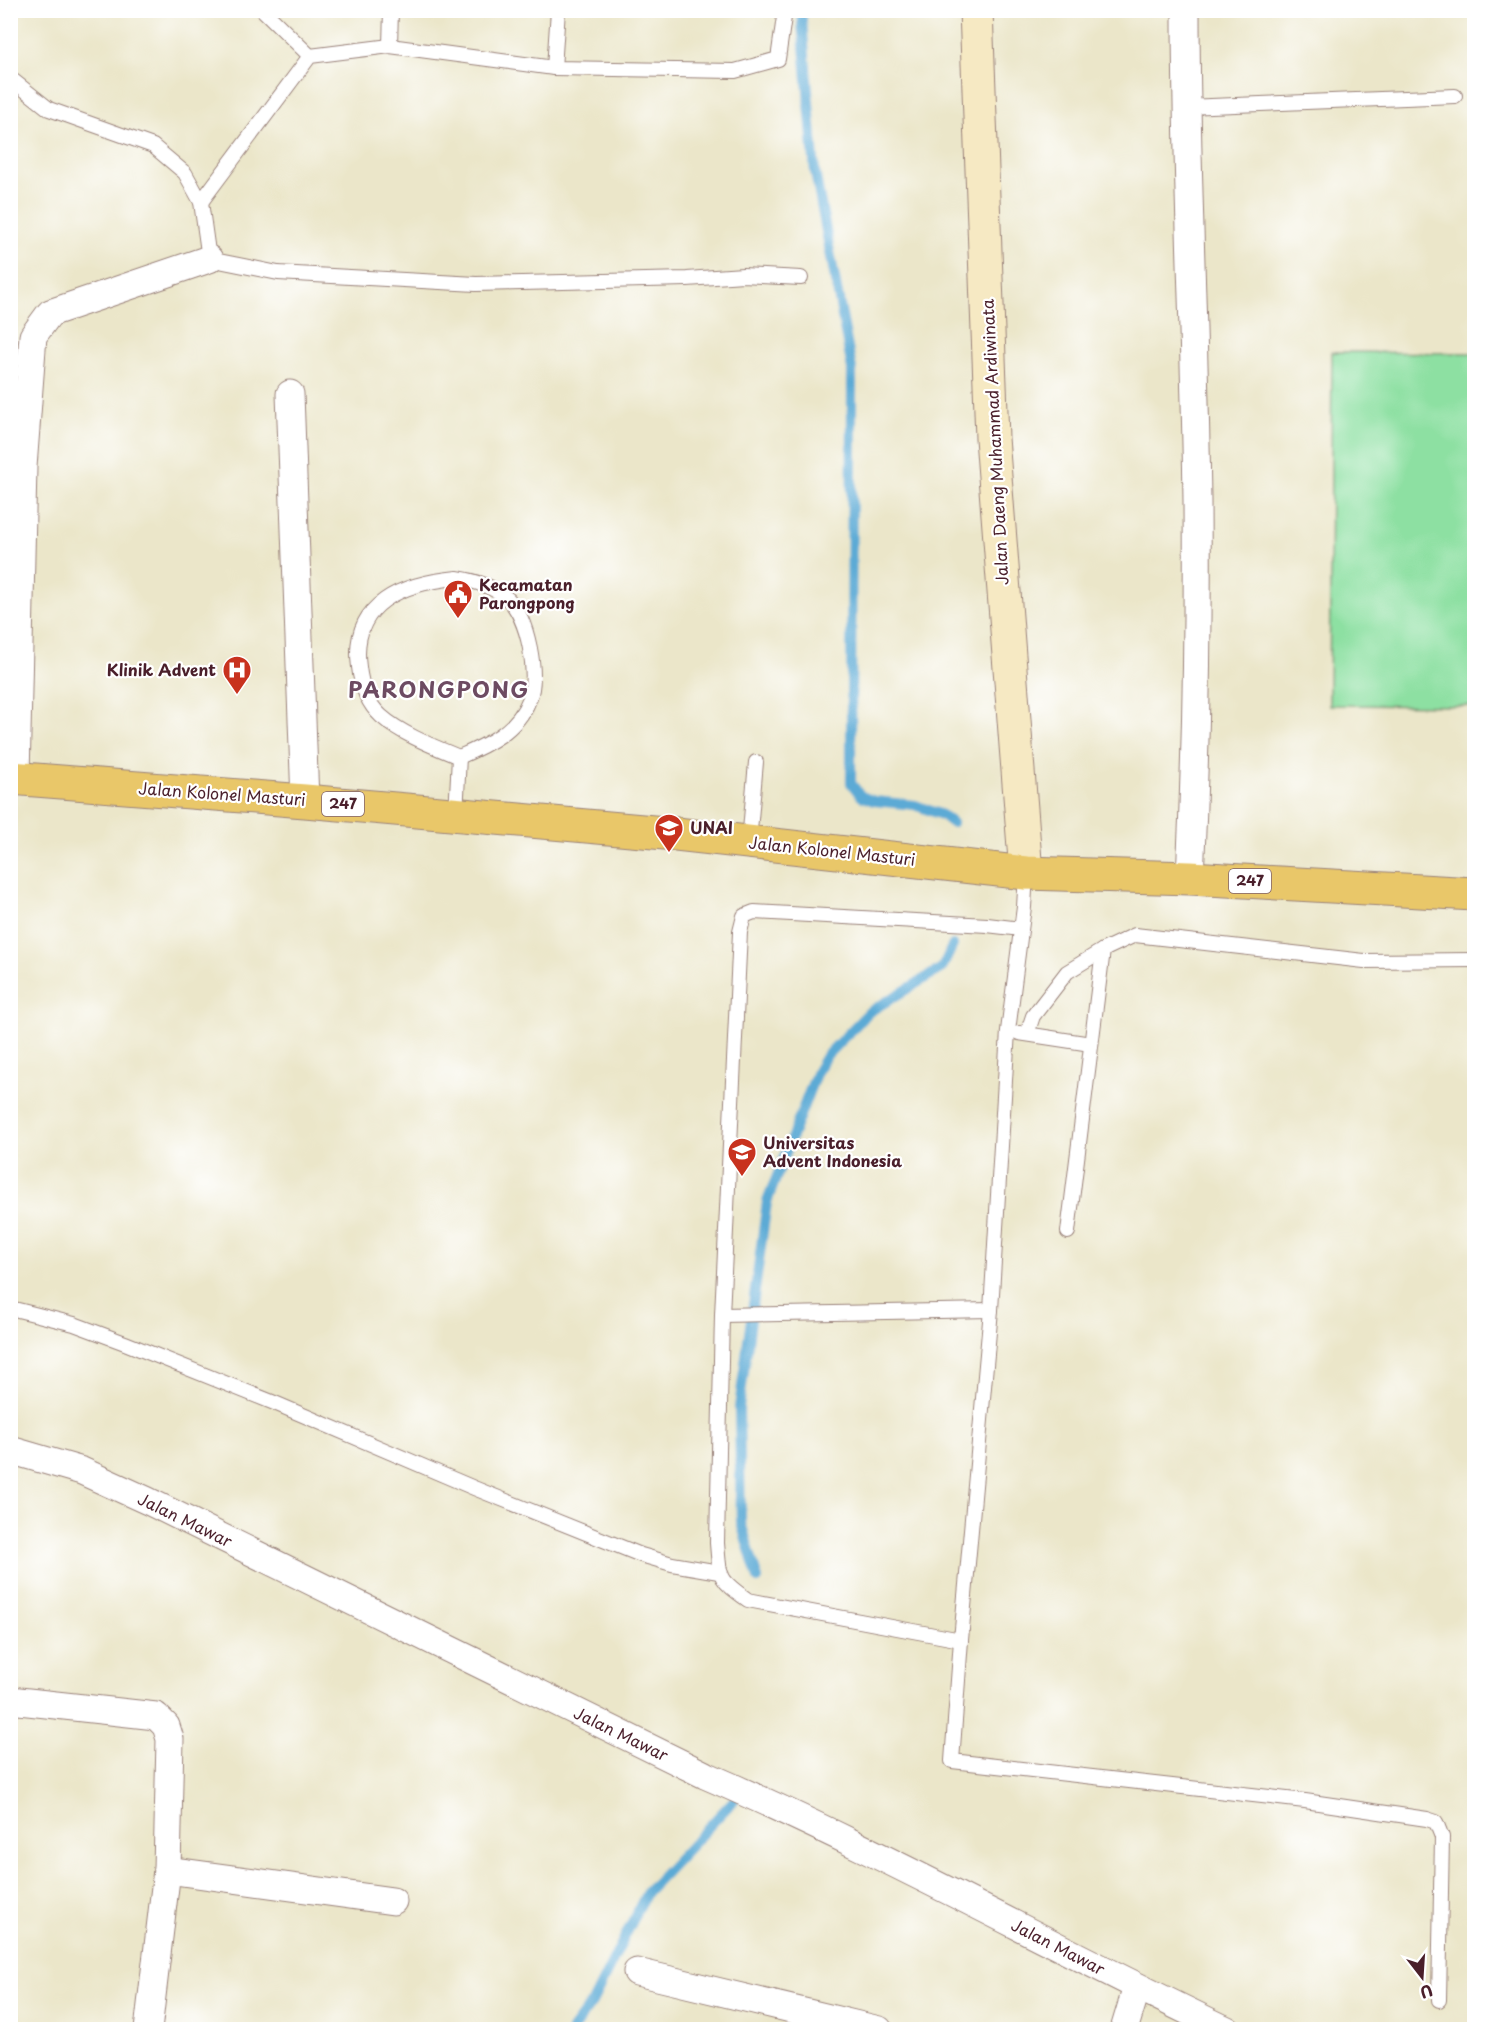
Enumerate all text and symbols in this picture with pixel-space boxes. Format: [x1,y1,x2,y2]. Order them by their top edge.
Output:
street label: Jalan Daeng Muhammad Ardiwinata [975,298,1013,586]
place label: Kecamatan Parongpong [479,572,575,614]
public building icon: Kecamatan Parongpong [442,578,474,620]
hospital icon: Klinik Advent [221,654,253,696]
place label: Klinik Advent [107,657,216,681]
district label: PARONGPONG [348,672,530,705]
street label: Jalan Kolonel Masturi [138,775,306,811]
road number: 247 [322,792,364,816]
school or university icon: UNAI [653,812,685,854]
place label: UNAI [690,815,733,839]
street label: Jalan Kolonel Masturi [748,829,917,871]
road number: 247 [1229,869,1271,893]
place label: Universitas Advent Indonesia [763,1130,902,1172]
school or university icon: Universitas Advent Indonesia [726,1136,758,1178]
street label: Jalan Mawar [134,1486,237,1553]
street label: Jalan Mawar [570,1700,673,1767]
street label: Jalan Mawar [1007,1912,1110,1980]
north arrow [1392,1947,1452,2007]
text: U [1417,1979,1436,2006]

